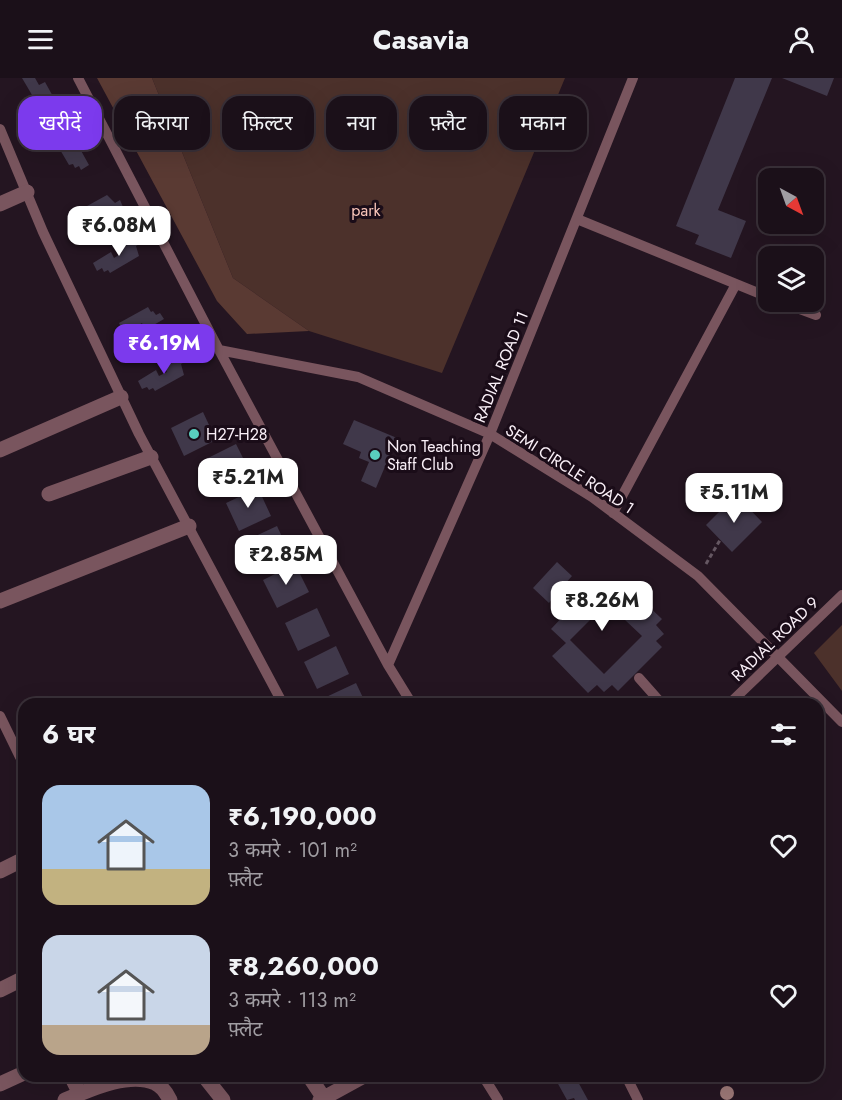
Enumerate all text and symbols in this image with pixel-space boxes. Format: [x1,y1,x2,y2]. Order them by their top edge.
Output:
text: Casavia [373,20,469,59]
icon: menu [24,23,57,56]
icon: person [785,23,818,56]
chip: खरीदें [18,96,102,150]
chip: किराया [114,96,210,150]
chip: फ़िल्टर [222,96,314,150]
chip: नया [326,96,397,150]
chip: फ़्लैट [409,96,487,150]
chip: मकान [499,96,587,150]
north arrow [758,168,824,234]
map controls [758,168,824,312]
park label: park [351,199,382,222]
pin: ₹6.08M [70,206,168,257]
text: ₹6.08M [82,211,156,240]
button: layers [758,246,824,312]
street label: RADIAL ROAD 11 [468,308,534,426]
pin: ₹6.19M [115,324,213,375]
text: ₹6.19M [128,329,200,358]
street label: SEMI CIRCLE ROAD 1 [501,419,639,519]
place label: H27-H28 [206,423,268,446]
marker: H27-H28 [187,427,201,441]
place label: Non Teaching Staff Club [387,435,481,476]
marker: Non Teaching Staff Club [368,448,382,462]
pin: ₹5.21M [199,458,297,509]
text: ₹5.21M [212,463,284,492]
pin: ₹5.11M [685,473,783,524]
text: ₹5.11M [700,478,768,507]
pin: ₹2.85M [237,535,335,586]
text: ₹2.85M [249,540,323,569]
pin: ₹8.26M [553,581,651,632]
text: ₹8.26M [565,586,639,615]
street label: RADIAL ROAD 9 [726,591,824,687]
text: 6 घर [42,715,96,753]
icon: filters [767,718,800,751]
text: ₹6,190,000 [228,797,377,835]
icon: home [90,809,162,881]
icon: heart [767,829,800,862]
text: 3 कमरे · 101 m² [228,836,357,865]
text: फ़्लैट [228,865,263,894]
text: ₹8,260,000 [228,947,379,985]
icon: home [90,959,162,1031]
icon: heart [767,979,800,1012]
text: 3 कमरे · 113 m² [228,986,356,1015]
text: फ़्लैट [228,1015,263,1044]

